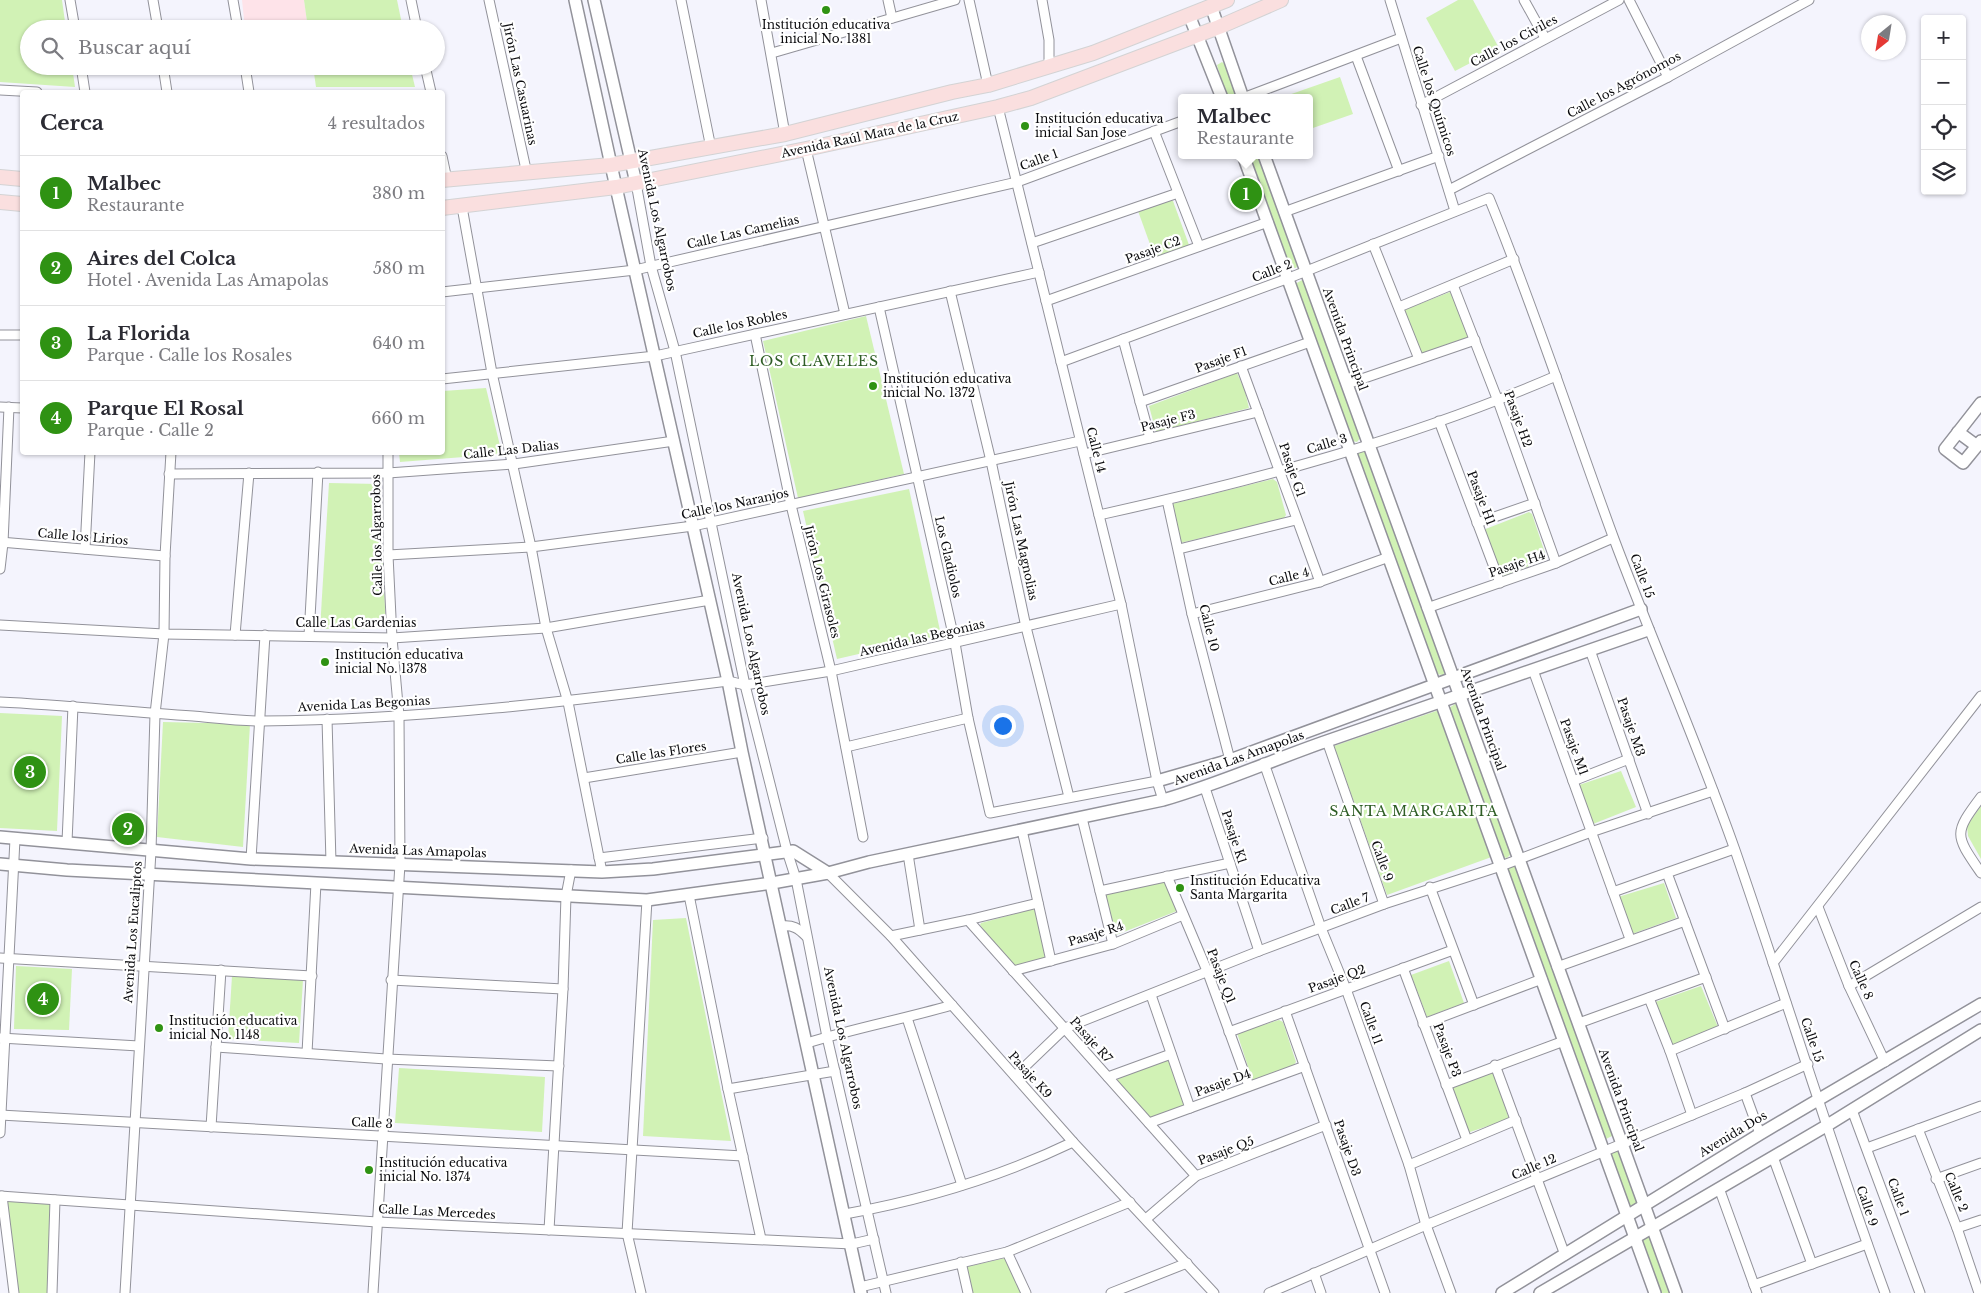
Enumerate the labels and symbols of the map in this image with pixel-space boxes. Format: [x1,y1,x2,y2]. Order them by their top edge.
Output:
marker: Institución educativa inicial No. 1381 [820,4,832,16]
street label: Calle los Civiles [1468,11,1560,70]
north arrow [1861,15,1906,60]
place label: Institución educativa inicial No. 1381 [762,17,891,46]
street label: Jirón Las Casuarinas [500,19,541,146]
street label: Calle los Químicos [1410,44,1459,158]
street label: Calle los Agrónomos [1564,48,1683,121]
street label: Avenida Raúl Mata de la Cruz [779,108,960,161]
place label: Institución educativa inicial San Jose [1035,111,1164,140]
marker: Institución educativa inicial San Jose [1019,120,1031,132]
street label: Avenida Los Algarrobos [635,146,680,292]
street label: Calle 1 [1018,146,1060,173]
pin: 1 [1230,175,1262,213]
street label: Calle Las Camelias [685,211,800,252]
street label: Pasaje C2 [1123,233,1183,266]
street label: Calle 2 [1250,256,1294,285]
street label: Avenida Principal [1320,284,1371,392]
street label: Calle los Robles [691,306,789,341]
street label: Pasaje F1 [1193,343,1249,376]
district label: LOS CLAVELES [749,352,879,370]
place label: Institución educativa inicial No. 1372 [883,371,1012,400]
marker: Institución educativa inicial No. 1372 [867,380,879,392]
street label: Pasaje H2 [1501,388,1536,449]
street label: Pasaje F3 [1139,406,1197,435]
street label: Calle 14 [1084,425,1109,474]
street label: Calle 3 [1305,430,1349,457]
street label: Calle Las Dalias [462,437,559,462]
street label: Pasaje G1 [1276,441,1309,499]
street label: Pasaje H1 [1464,468,1499,527]
street label: Calle los Algarrobos [368,474,385,596]
street label: Jirón Las Magnolias [1001,478,1041,602]
street label: Calle los Naranjos [680,485,790,522]
street label: Los Gladiolos [932,514,965,599]
street label: Jirón Los Girasoles [801,522,844,640]
street label: Calle los Lirios [37,525,129,548]
street label: Pasaje H4 [1487,547,1547,580]
street label: Calle 15 [1627,551,1658,600]
street label: Calle 4 [1267,564,1311,589]
street label: Avenida Los Algarrobos [729,570,774,716]
street label: Calle 10 [1196,603,1223,653]
street label: Calle Las Gardenias [296,615,416,630]
street label: Avenida las Begonias [857,616,986,659]
place label: Institución educativa inicial No. 1378 [335,647,464,676]
marker: Institución educativa inicial No. 1378 [319,656,331,668]
street label: Avenida Principal [1458,664,1509,772]
street label: Avenida Las Begonias [296,693,431,715]
street label: Pasaje M3 [1614,695,1649,758]
your location [990,713,1016,739]
street label: Pasaje M1 [1557,716,1592,777]
street label: Avenida Las Amapolas [1171,727,1306,788]
street label: Calle las Flores [615,738,707,767]
pin: 3 [14,753,46,791]
district label: SANTA MARGARITA [1329,802,1499,820]
street label: Pasaje K1 [1219,808,1250,866]
pin: 2 [112,810,144,848]
street label: Calle 9 [1368,838,1397,883]
street label: Avenida Las Amapolas [348,841,487,860]
street label: Avenida Los Eucaliptos [120,861,145,1004]
place label: Institución Educativa Santa Margarita [1190,873,1321,902]
marker: Institución Educativa Santa Margarita [1174,882,1186,894]
street label: Calle 7 [1328,889,1372,918]
street label: Pasaje R4 [1066,918,1125,949]
street label: Pasaje Q1 [1204,946,1239,1005]
street label: Calle 8 [1846,958,1877,1002]
street label: Pasaje Q2 [1306,961,1367,996]
street label: Avenida Los Algarrobos [821,964,866,1110]
pin: 4 [27,980,59,1018]
street label: Calle 11 [1357,999,1386,1047]
place label: Institución educativa inicial No. 1148 [169,1013,298,1042]
street label: Pasaje R7 [1067,1014,1116,1066]
street label: Calle 15 [1798,1015,1827,1064]
street label: Pasaje P3 [1430,1021,1465,1079]
marker: Institución educativa inicial No. 1148 [153,1022,165,1034]
street label: Avenida Principal [1596,1045,1647,1153]
street label: Pasaje K9 [1005,1048,1055,1101]
street label: Pasaje D4 [1193,1065,1253,1100]
street label: Avenida Dos [1695,1107,1770,1160]
street label: Calle 3 [351,1114,393,1131]
street label: Pasaje D3 [1331,1118,1364,1178]
street label: Pasaje Q5 [1196,1133,1256,1168]
street label: Calle 12 [1509,1150,1558,1183]
place label: Institución educativa inicial No. 1374 [379,1155,508,1184]
marker: Institución educativa inicial No. 1374 [363,1164,375,1176]
street label: Calle 2 [1941,1170,1972,1214]
street label: Calle 1 [1885,1176,1912,1218]
street label: Calle 9 [1854,1183,1881,1228]
street label: Calle Las Mercedes [378,1201,496,1222]

